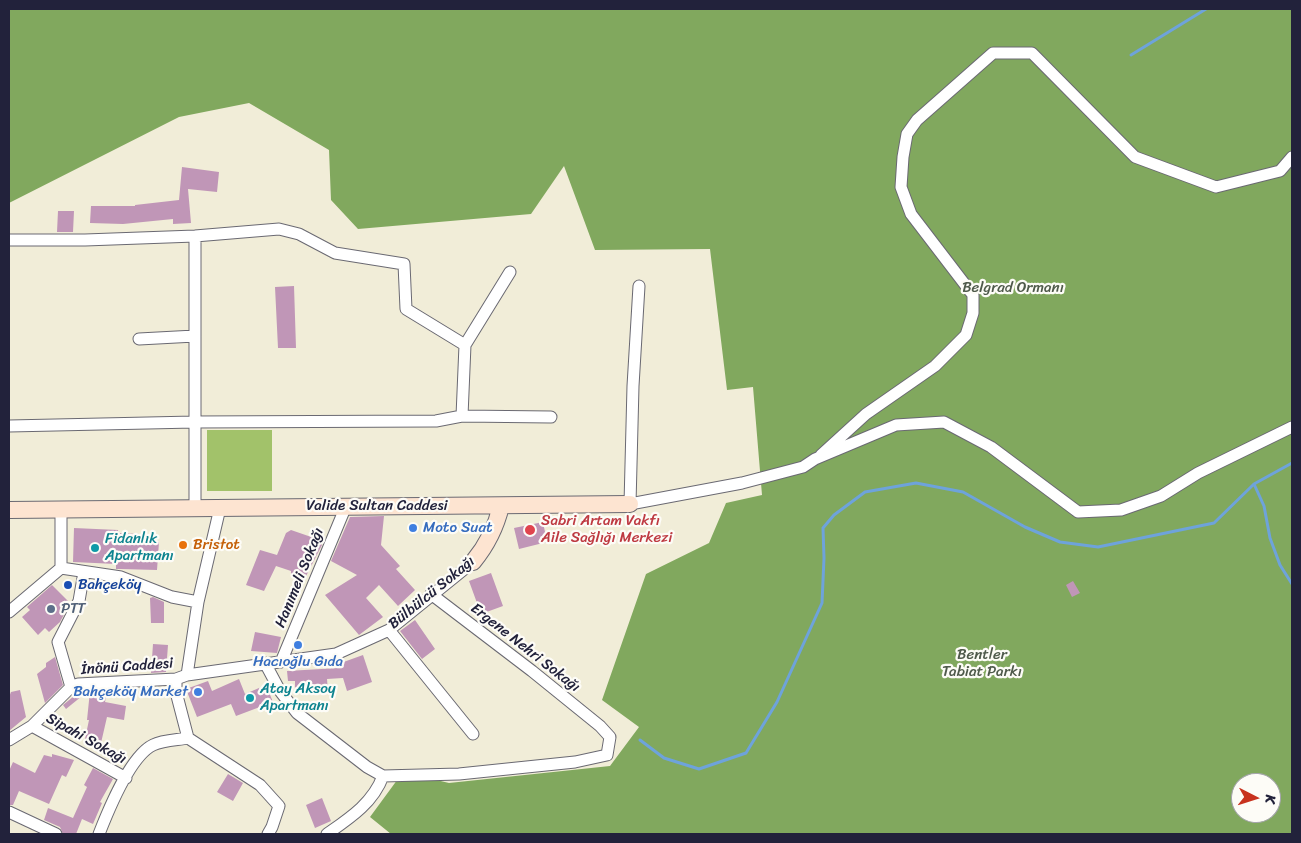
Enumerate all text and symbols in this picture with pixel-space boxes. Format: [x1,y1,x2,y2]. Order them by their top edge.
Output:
park label: Belgrad Ormanı [962,279,1064,297]
street label: Valide Sultan Caddesi [306,497,448,515]
place label: Sabri Artam Vakfı Aile Sağlığı Merkezi [541,512,672,547]
place label: Moto Suat [423,519,492,537]
marker: Moto Suat [407,522,419,534]
marker: Sabri Artam Vakfı Aile Sağlığı Merkezi [523,523,537,537]
street label: Hanımeli Sokağı [272,525,328,631]
place label: Fidanlık Apartmanı [105,530,174,565]
place label: Bristot [193,536,240,554]
marker: Bristot [177,539,189,551]
marker: Fidanlık Apartmanı [89,542,101,554]
street label: Bülbülcü Sokağı [385,553,479,633]
place label: Bahçeköy [78,576,141,594]
marker: Bahçeköy [62,579,74,591]
place label: PTT [61,600,86,618]
street label: Ergene Nehri Sokağı [467,600,583,696]
marker: PTT [45,603,57,615]
marker: Hacıoğlu Gıda [292,639,304,651]
park label: Bentler Tabiat Parkı [942,646,1022,681]
place label: Hacıoğlu Gıda [253,653,343,671]
street label: İnönü Caddesi [80,655,174,679]
place label: Atay Aksoy Apartmanı [260,680,336,715]
place label: Bahçeköy Market [73,683,188,701]
marker: Bahçeköy Market [192,686,204,698]
marker: Atay Aksoy Apartmanı [244,692,256,704]
street label: Sipahi Sokağı [43,710,129,768]
north arrow [1231,773,1281,823]
text: K [1258,794,1283,805]

